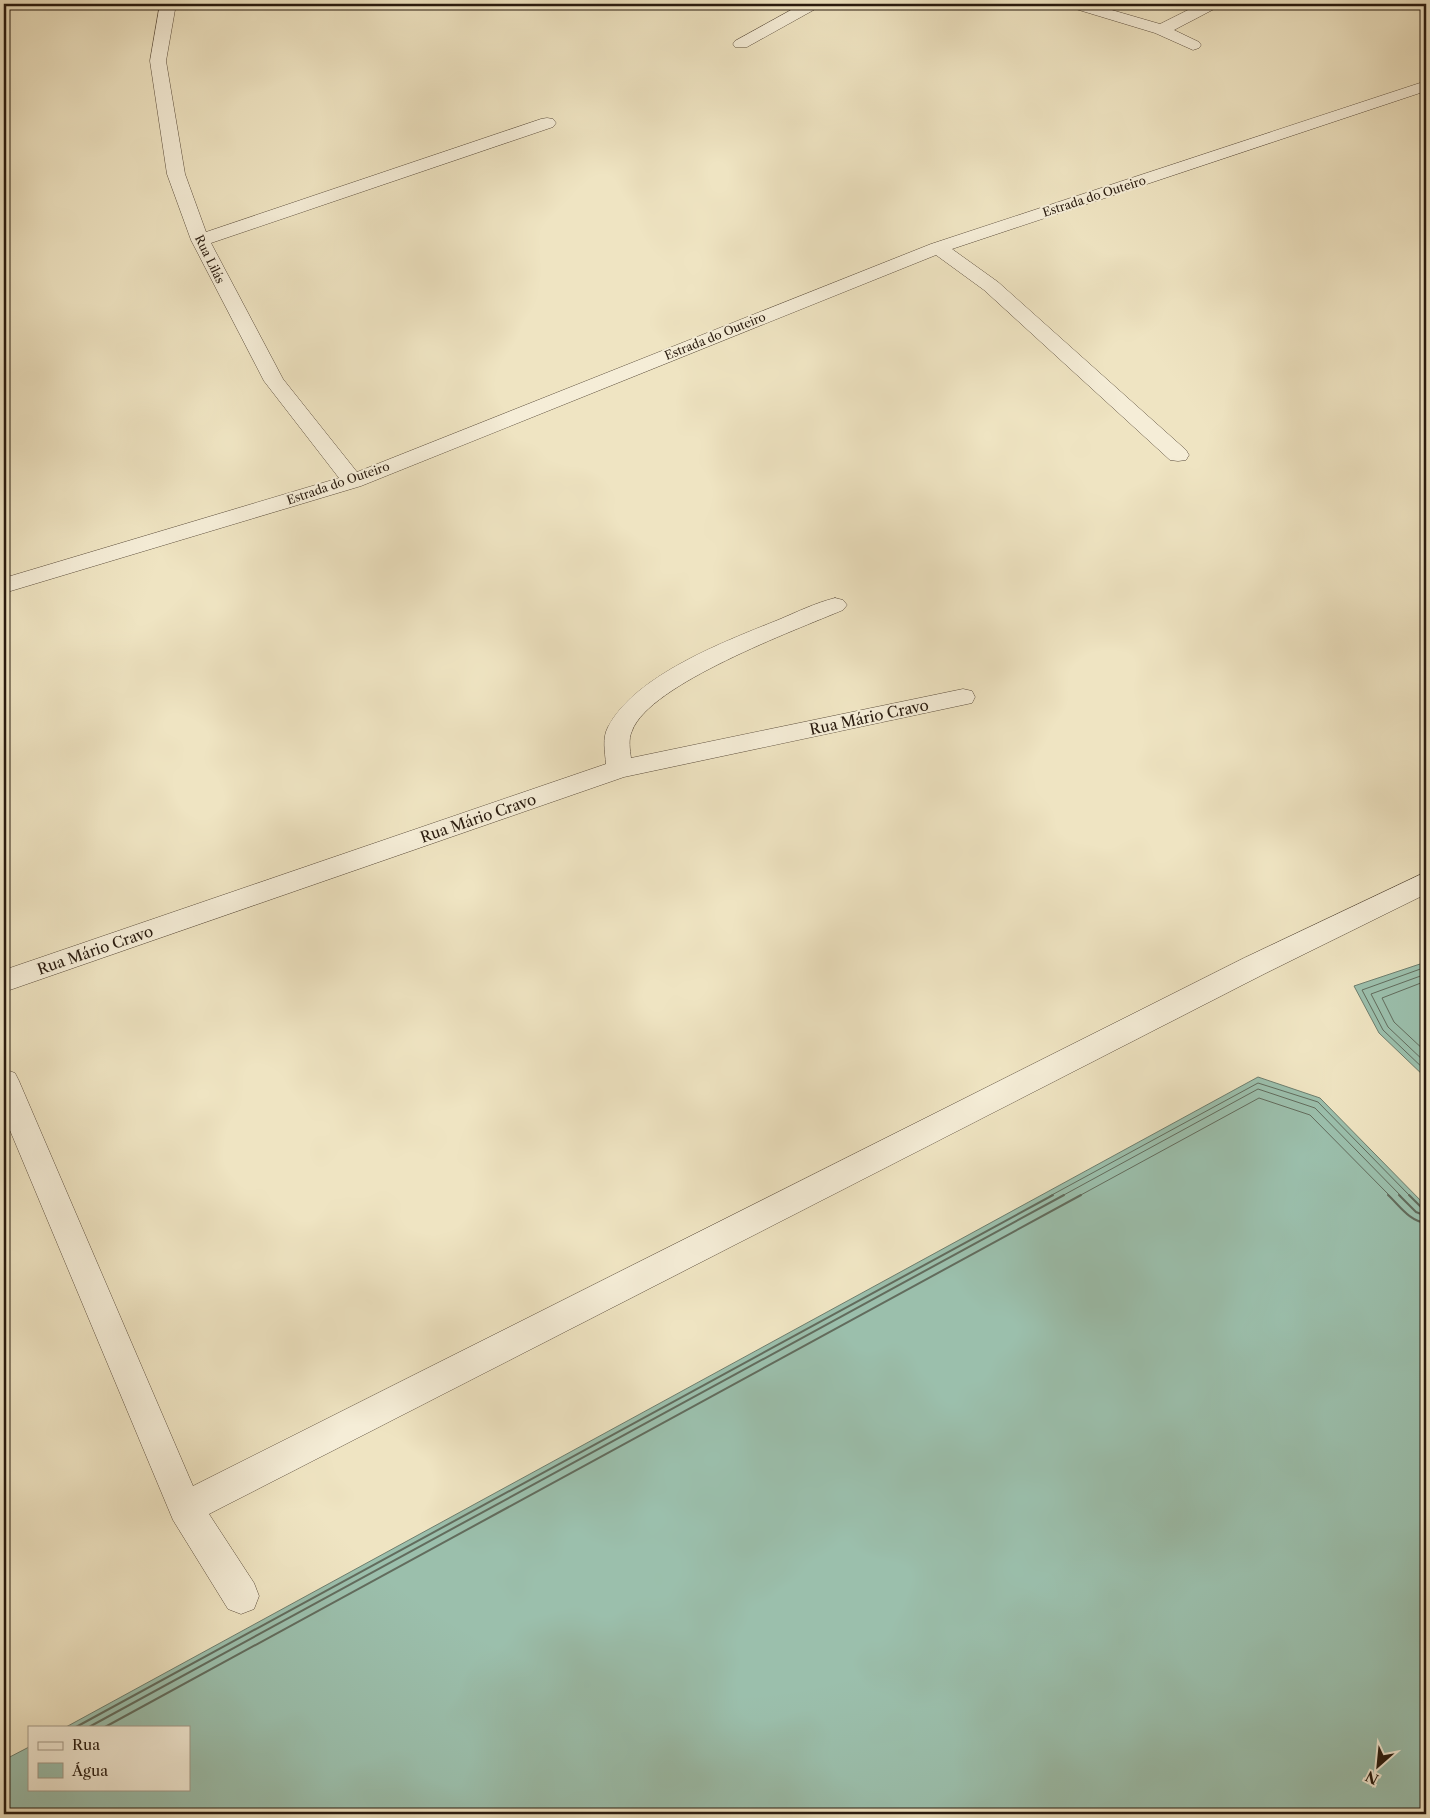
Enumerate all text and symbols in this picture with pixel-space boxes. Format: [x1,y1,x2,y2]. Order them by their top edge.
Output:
street label: Estrada do Outeiro [1040,172,1148,220]
street label: Rua Lilás [192,232,228,286]
street label: Estrada do Outeiro [662,309,768,363]
street label: Estrada do Outeiro [285,458,391,508]
street label: Rua Mário Cravo [808,695,930,739]
street label: Rua Mário Cravo [418,789,538,847]
street label: Rua Mário Cravo [35,921,155,979]
legend [28,1726,190,1790]
text: Rua [72,1735,100,1754]
north arrow [1352,1740,1402,1790]
text: Água [71,1761,108,1780]
text: N [1363,1767,1382,1788]

